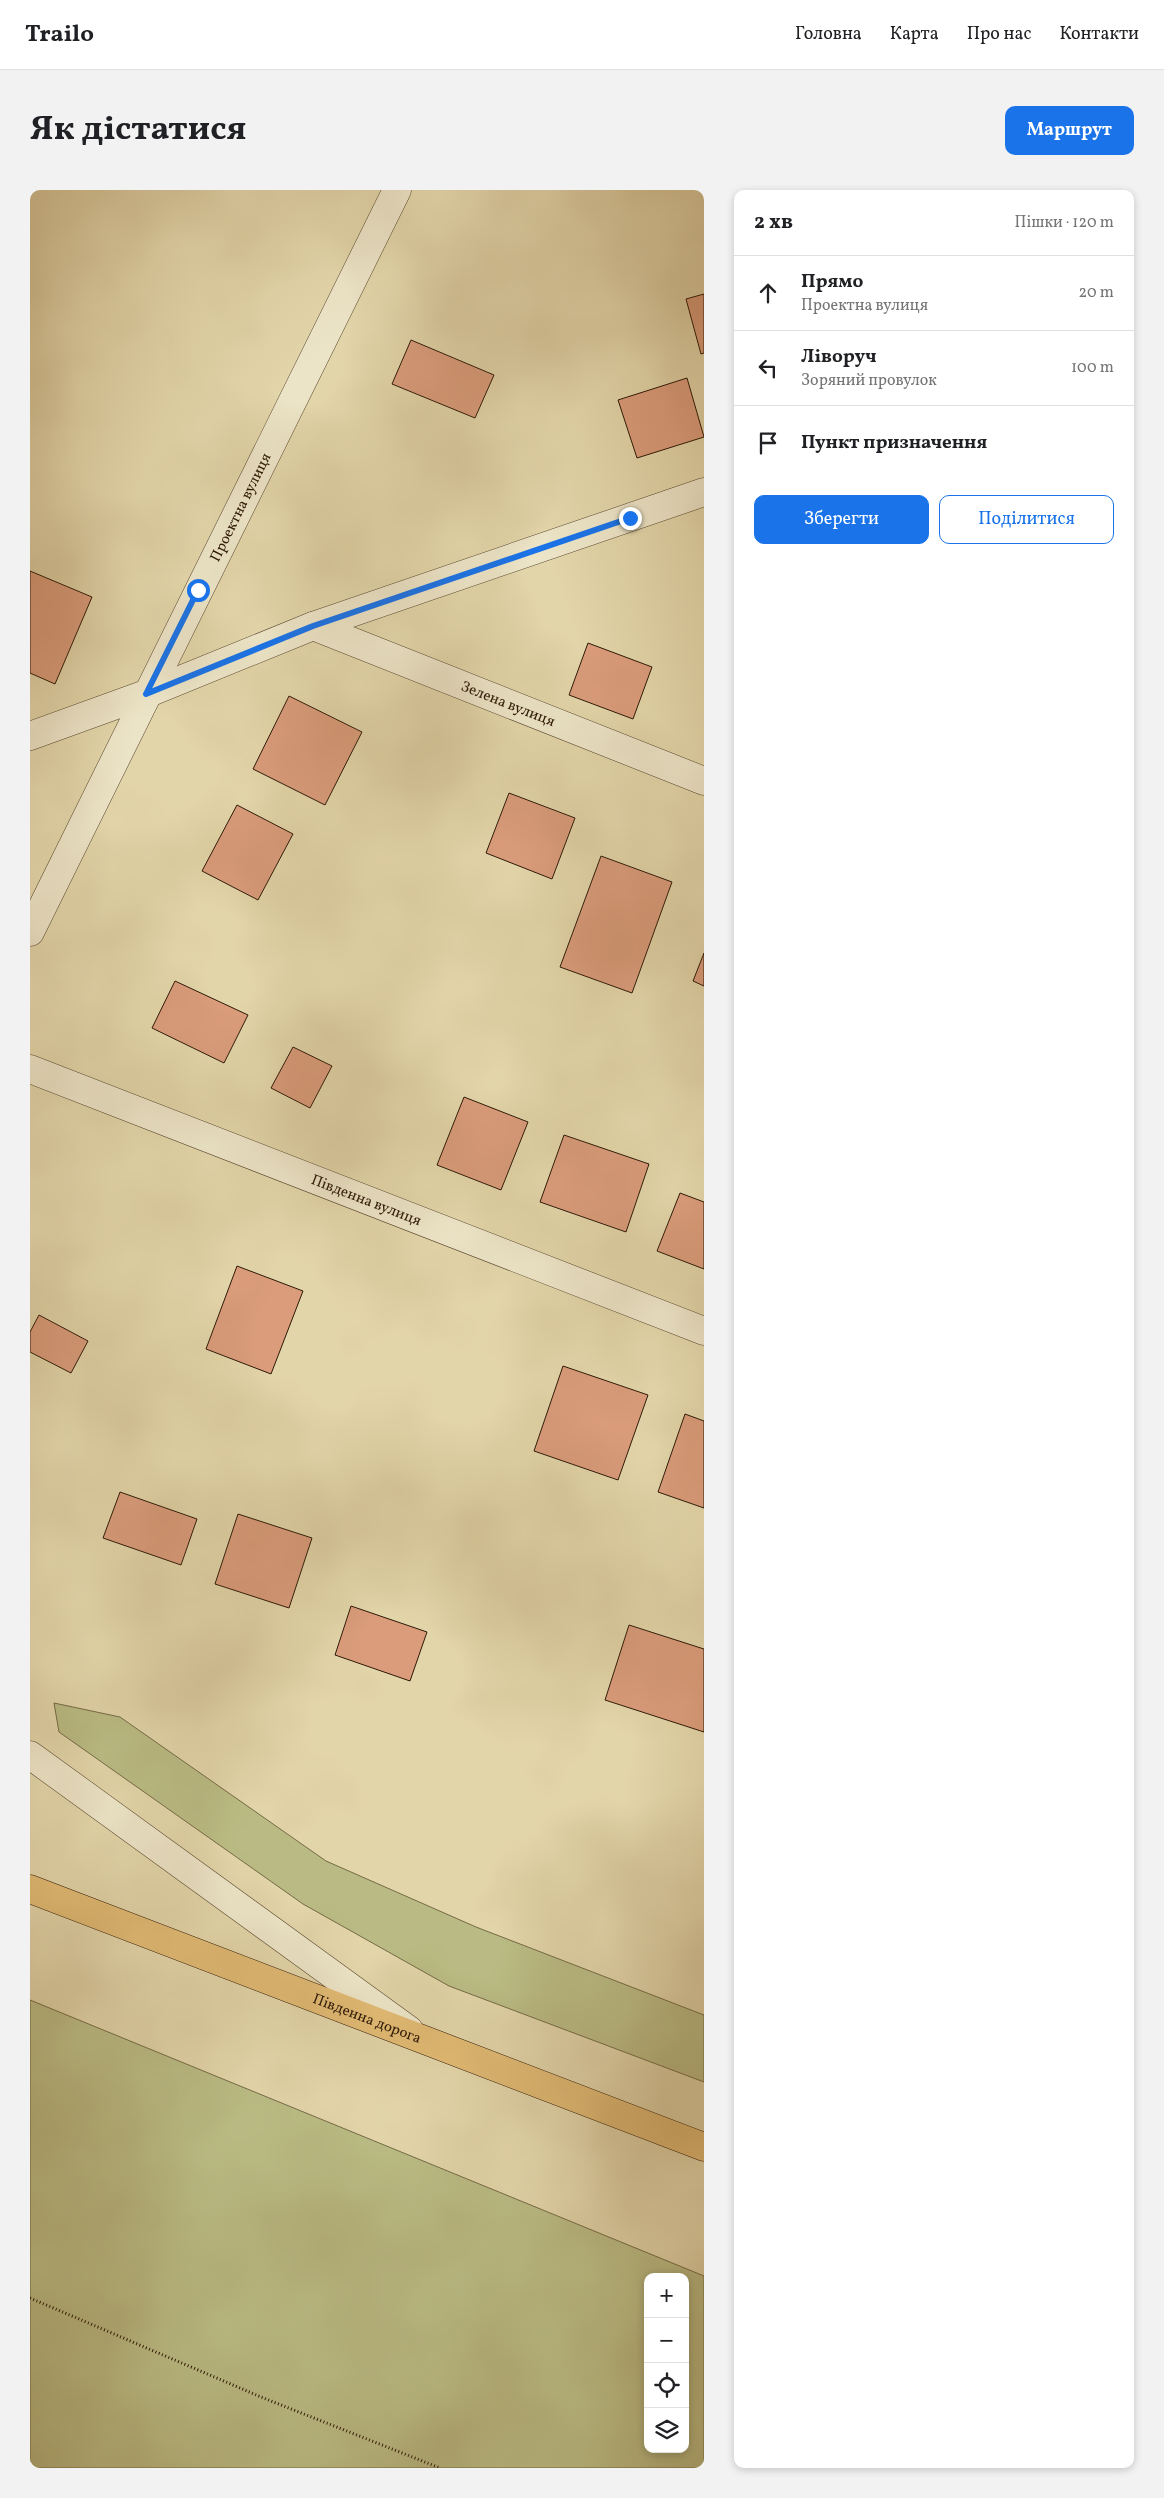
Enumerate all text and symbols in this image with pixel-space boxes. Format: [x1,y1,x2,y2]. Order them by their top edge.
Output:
text: Trailo [25,18,94,52]
text: Головна [795,22,862,47]
text: Карта [890,22,939,47]
text: Про нас [967,22,1032,47]
text: Контакти [1060,22,1139,47]
text: Як дістатися [30,106,246,154]
button: Маршрут [1005,106,1134,155]
text: 2 хв [754,208,793,237]
text: Пішки · 120 m [1015,212,1114,234]
text: Прямо [801,269,863,295]
icon: ahead [754,279,782,307]
text: 20 m [1079,282,1114,304]
text: Проектна вулиця [801,295,928,317]
text: Ліворуч [801,344,876,370]
icon: left [754,354,782,382]
text: 100 m [1071,357,1114,379]
text: Зоряний провулок [801,370,937,392]
icon: arrive [754,429,782,457]
text: Пункт призначення [801,430,987,456]
street label: Проектна вулиця [206,450,277,566]
button: Зберегти [754,495,929,544]
button: Поділитися [939,495,1114,544]
route end [619,507,642,530]
route start [187,579,210,602]
street label: Зелена вулиця [457,677,558,733]
street label: Південна вулиця [308,1170,424,1232]
street label: Південна дорога [309,1989,424,2050]
map controls [644,2273,689,2453]
button: + [644,2273,689,2318]
button: − [644,2318,689,2363]
button: locate [644,2363,689,2408]
button: layers [644,2408,689,2453]

